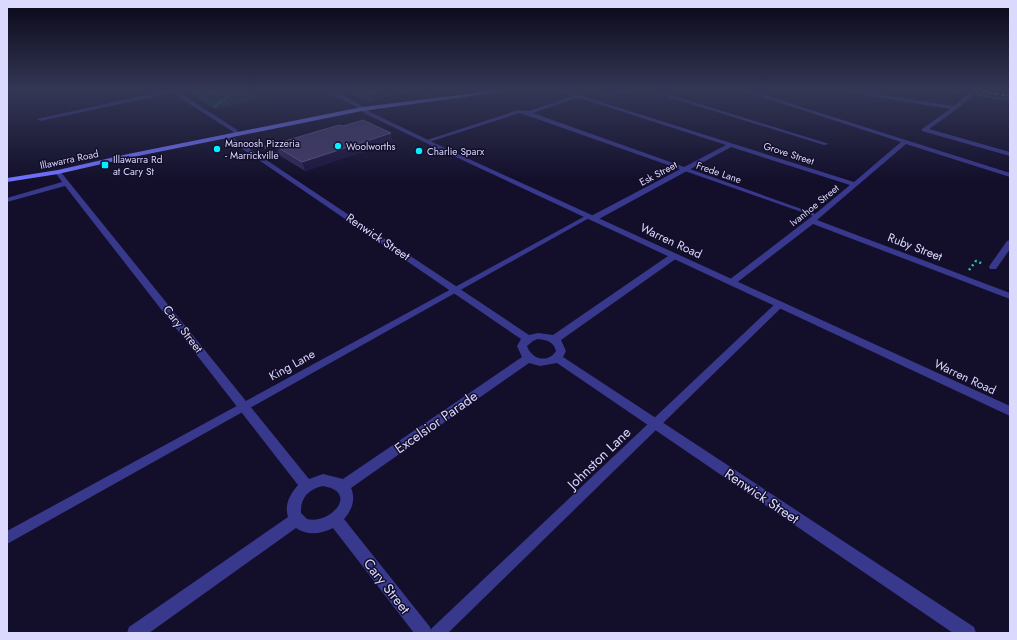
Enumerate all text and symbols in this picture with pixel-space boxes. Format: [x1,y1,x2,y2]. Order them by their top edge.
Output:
place label: Manoosh Pizzeria - Marrickville [225,136,300,163]
street label: Grove Street [762,138,817,169]
place label: Woolworths [346,139,396,154]
marker: Woolworths [333,141,343,151]
marker: Manoosh Pizzeria - Marrickville [212,144,222,154]
place label: Charlie Sparx [427,144,485,159]
street label: Illawarra Road [38,146,100,173]
marker: Charlie Sparx [414,146,424,156]
place label: Illawarra Rd at Cary St [113,152,162,179]
street label: Esk Street [637,157,680,190]
street label: Frede Lane [694,158,743,187]
marker: Illawarra Rd at Cary St [100,160,110,170]
street label: Ivanhoe Street [786,180,843,230]
street label: Renwick Street [342,209,414,265]
street label: Warren Road [637,219,705,263]
street label: Ruby Street [885,228,945,266]
street label: Cary Street [159,301,207,357]
street label: King Lane [266,345,318,385]
street label: Warren Road [931,355,999,399]
street label: Excelsior Parade [390,386,482,458]
street label: Johnston Lane [561,422,635,495]
street label: Renwick Street [721,464,804,529]
street label: Cary Street [359,554,415,618]

